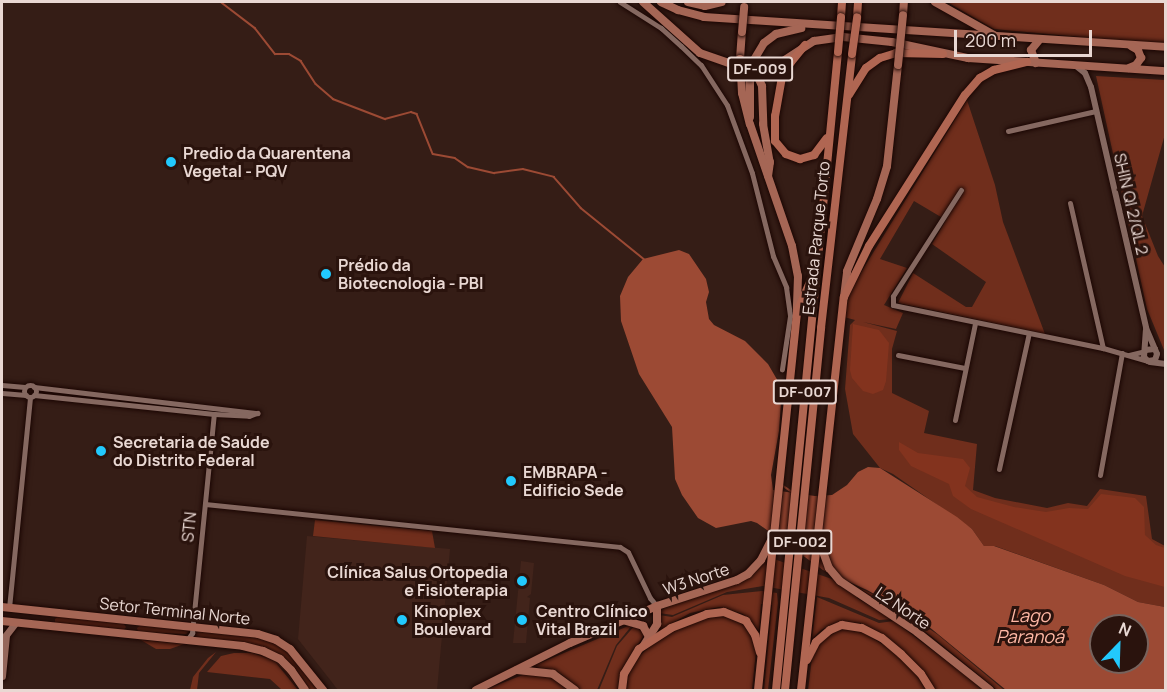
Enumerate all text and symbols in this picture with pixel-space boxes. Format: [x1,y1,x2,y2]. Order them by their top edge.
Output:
scale bar [957,18,1095,56]
text: 200 m [965,28,1016,52]
road number: DF-009 [727,57,793,81]
place label: Predio da Quarentena Vegetal - PQV [183,143,351,181]
street label: SHIN QI 2/QL 2 [1110,151,1152,257]
marker: Predio da Quarentena Vegetal - PQV [164,155,178,169]
street label: Estrada Parque Torto [798,160,834,316]
place label: Prédio da Biotecnologia - PBI [338,255,483,293]
marker: Prédio da Biotecnologia - PBI [319,267,333,281]
road number: DF-007 [772,380,838,404]
place label: Secretaria de Saúde do Distrito Federal [113,432,270,470]
marker: Secretaria de Saúde do Distrito Federal [94,444,108,458]
place label: EMBRAPA - Edificio Sede [523,462,624,500]
marker: EMBRAPA - Edificio Sede [504,474,518,488]
street label: STN [178,511,200,543]
road number: DF-002 [767,530,833,554]
street label: W3 Norte [660,559,732,599]
place label: Clínica Salus Ortopedia e Fisioterapia [327,562,508,600]
marker: Clínica Salus Ortopedia e Fisioterapia [513,572,531,590]
street label: L2 Norte [872,583,934,633]
street label: Setor Terminal Norte [99,594,251,628]
place label: Kinoplex Boulevard [414,601,491,639]
place label: Centro Clínico Vital Brazil [536,601,648,639]
water label: Lago Paranoá [996,605,1064,648]
marker: Centro Clínico Vital Brazil [513,611,531,629]
marker: Kinoplex Boulevard [395,613,409,627]
north arrow [1089,614,1149,674]
text: N [1116,617,1135,642]

